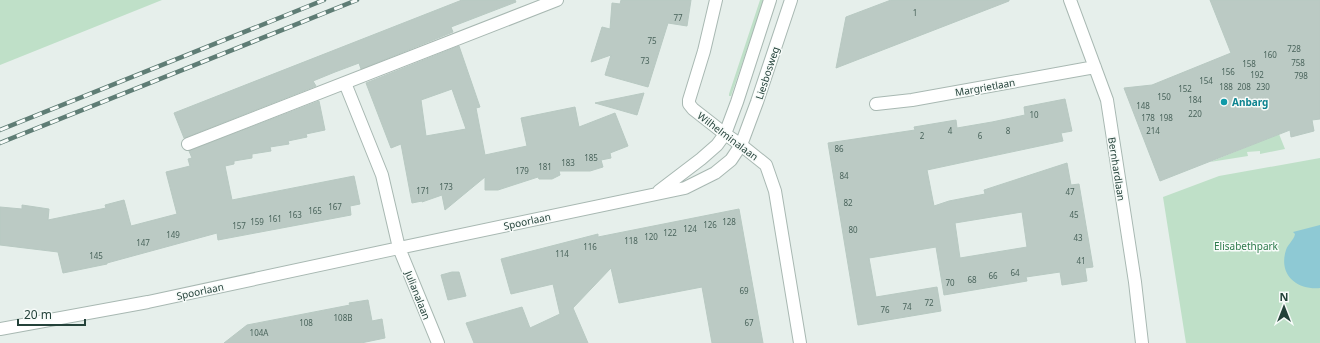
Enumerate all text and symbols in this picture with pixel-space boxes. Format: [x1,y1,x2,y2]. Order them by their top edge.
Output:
house number: 1 [913,7,917,18]
house number: 77 [673,12,683,23]
house number: 75 [647,35,657,46]
house number: 728 [1287,43,1301,54]
street label: Liesbosweg [752,45,782,101]
house number: 160 [1263,49,1277,60]
house number: 73 [640,55,650,66]
house number: 758 [1291,57,1305,68]
house number: 158 [1242,58,1256,69]
house number: 156 [1221,66,1235,77]
house number: 192 [1250,69,1264,80]
house number: 798 [1294,70,1308,81]
street label: Margrietlaan [954,75,1016,99]
house number: 154 [1199,75,1213,86]
house number: 188 [1219,81,1233,92]
house number: 208 [1237,81,1251,92]
house number: 230 [1256,81,1270,92]
house number: 152 [1178,83,1192,94]
house number: 150 [1157,91,1171,102]
house number: 184 [1188,94,1202,105]
place label: Anbarg [1232,95,1268,109]
marker: Anbarg [1219,97,1229,107]
house number: 148 [1136,100,1150,111]
house number: 220 [1188,108,1202,119]
street label: Wilhelminalaan [695,109,761,163]
house number: 10 [1029,109,1039,120]
house number: 178 [1141,112,1155,123]
house number: 198 [1159,112,1173,123]
house number: 4 [948,125,953,136]
house number: 8 [1006,125,1011,136]
house number: 214 [1146,125,1160,136]
house number: 2 [920,130,925,141]
house number: 6 [978,130,983,141]
street label: Bernhardlaan [1105,136,1129,202]
house number: 86 [834,143,844,154]
house number: 185 [584,152,598,163]
house number: 183 [561,157,575,168]
house number: 181 [538,161,552,172]
house number: 179 [515,165,529,176]
house number: 84 [839,170,849,181]
house number: 173 [439,181,453,192]
house number: 171 [416,185,430,196]
house number: 47 [1065,186,1075,197]
house number: 82 [843,197,853,208]
house number: 167 [328,201,342,212]
house number: 165 [308,205,322,216]
house number: 163 [288,209,302,220]
street label: Spoorlaan [502,209,552,233]
house number: 45 [1069,209,1079,220]
house number: 161 [268,213,282,224]
house number: 159 [250,216,264,227]
house number: 128 [722,216,736,227]
house number: 126 [703,219,717,230]
house number: 157 [232,220,246,231]
house number: 124 [683,223,697,234]
house number: 80 [848,224,858,235]
house number: 122 [663,227,677,238]
house number: 149 [166,229,180,240]
house number: 120 [644,231,658,242]
house number: 43 [1073,232,1083,243]
house number: 118 [624,235,638,246]
house number: 147 [136,237,150,248]
park label: Elisabethpark [1214,239,1279,253]
house number: 116 [583,241,597,252]
house number: 114 [555,248,569,259]
house number: 145 [89,250,103,261]
house number: 41 [1076,255,1086,266]
house number: 64 [1010,267,1020,278]
street label: Julianalaan [401,268,434,321]
house number: 66 [988,270,998,281]
house number: 68 [967,274,977,285]
house number: 70 [945,277,955,288]
street label: Spoorlaan [175,279,225,303]
house number: 69 [739,285,749,296]
north arrow [1264,287,1304,327]
text: N [1280,289,1288,304]
house number: 72 [924,297,934,308]
scale bar [18,301,85,327]
house number: 74 [902,301,912,312]
house number: 76 [880,304,890,315]
text: 20 m [24,306,52,323]
house number: 108B [334,312,352,323]
house number: 108 [299,317,313,328]
house number: 67 [744,317,754,328]
house number: 104A [250,327,269,338]

